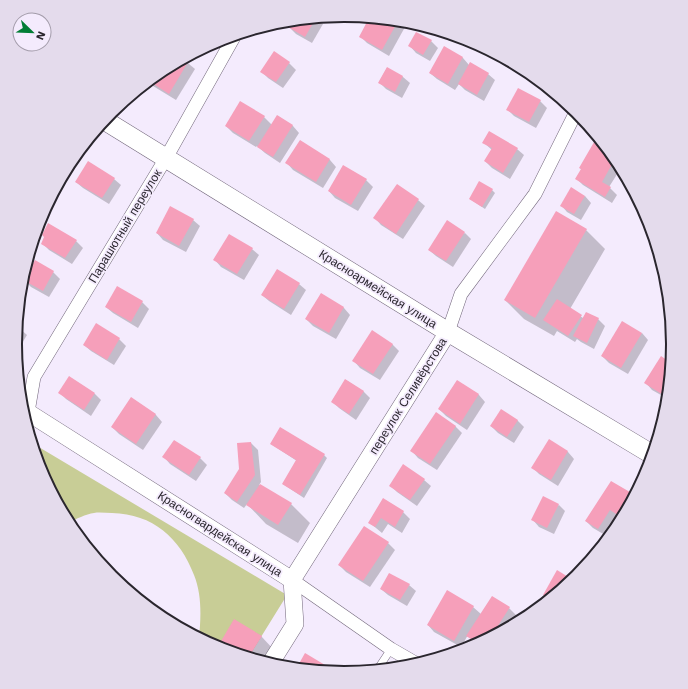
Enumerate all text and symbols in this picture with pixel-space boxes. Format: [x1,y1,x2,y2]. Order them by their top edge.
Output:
north arrow [12,12,52,52]
text: N [33,29,48,42]
street label: Парашютный переулок [86,166,165,285]
street label: Красноармейская улица [316,247,440,331]
street label: переулок Селивёрстова [366,335,450,457]
street label: Красногвардейская улица [155,489,285,580]

